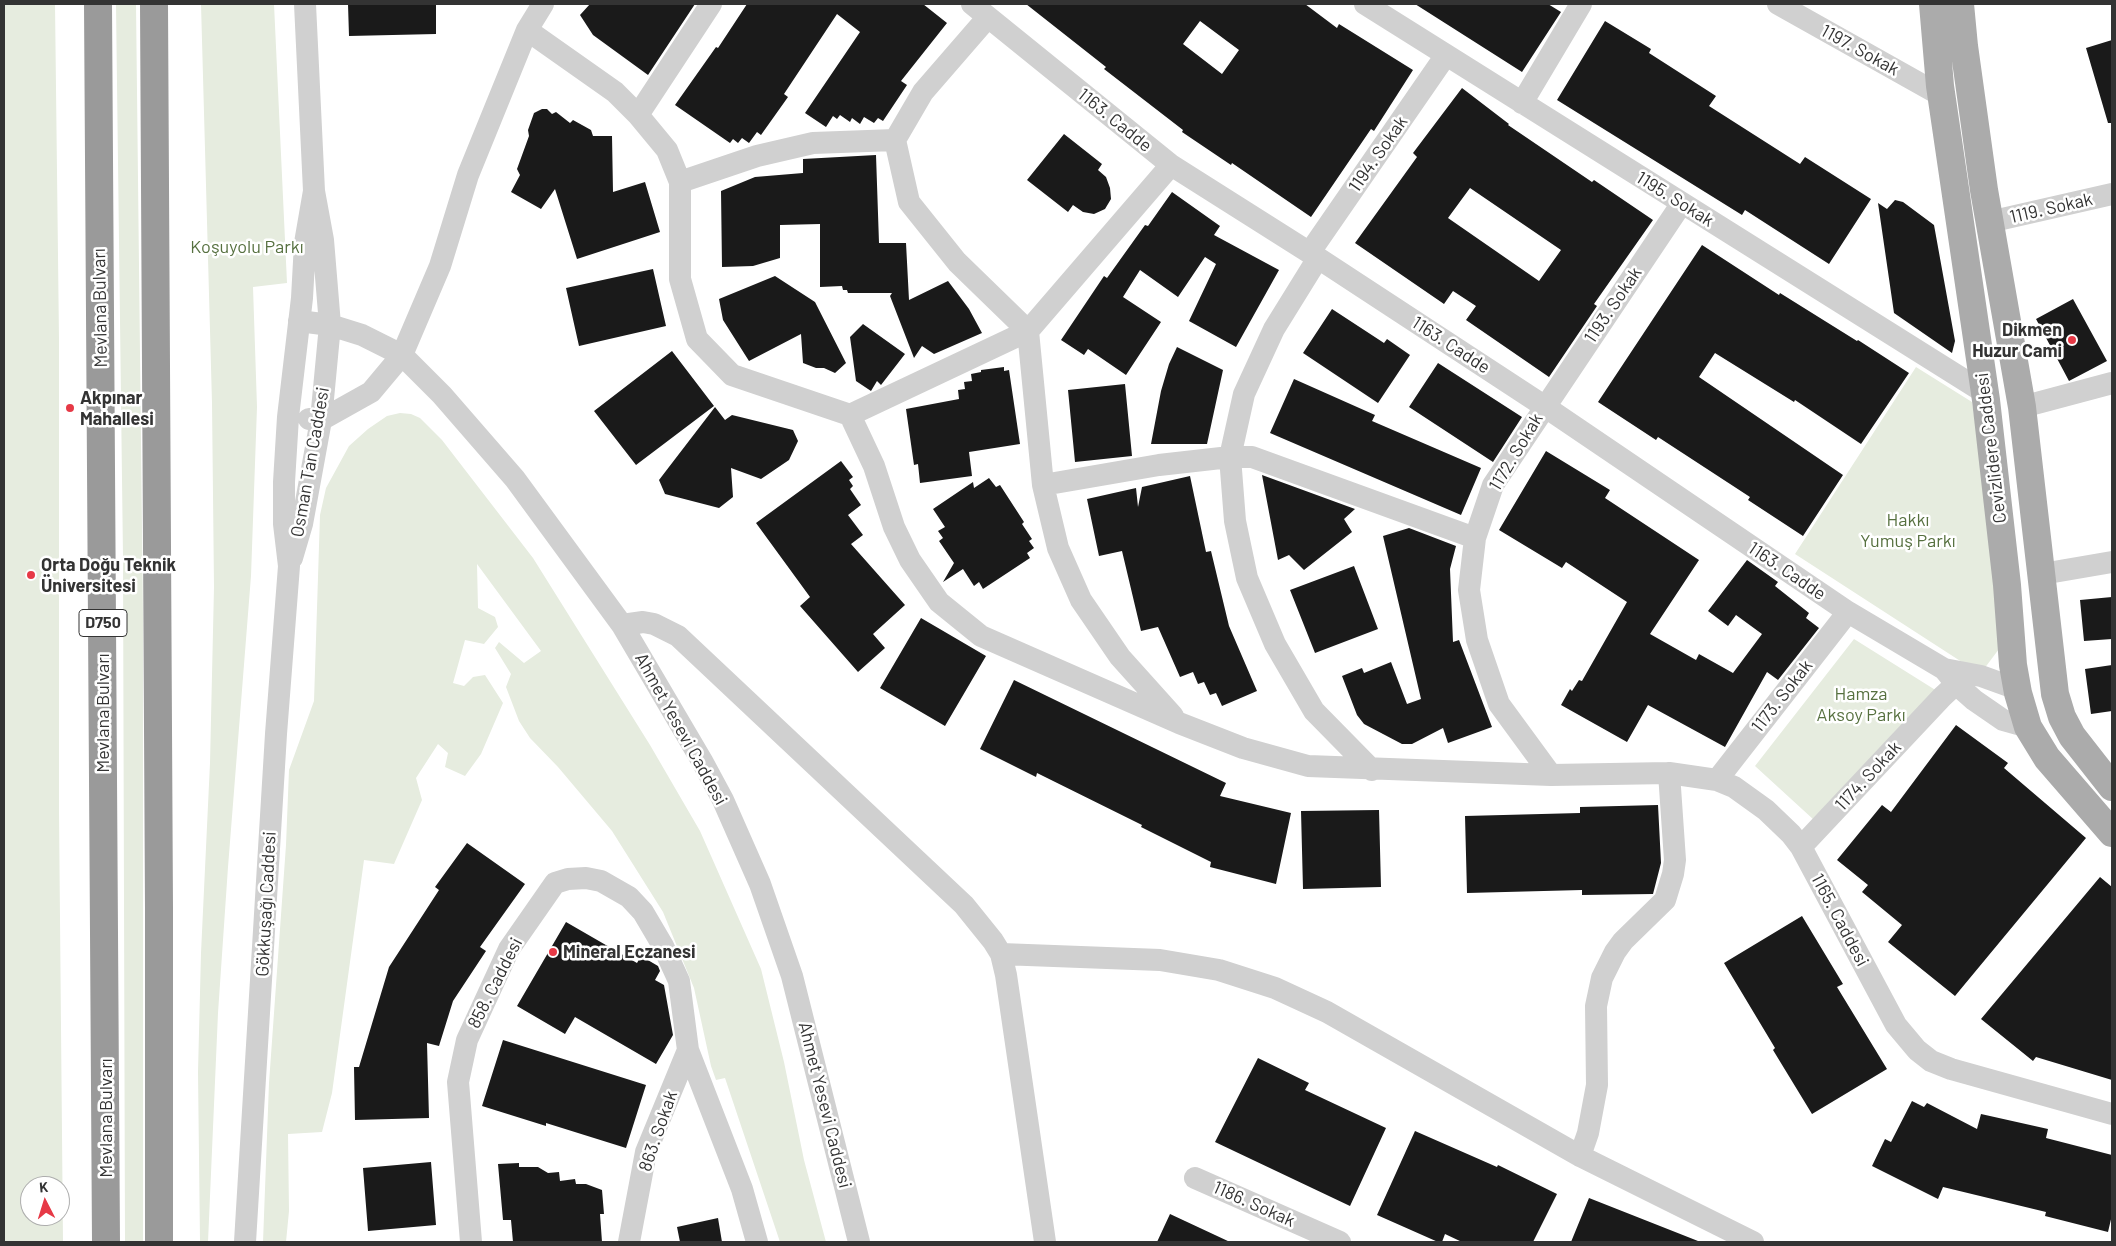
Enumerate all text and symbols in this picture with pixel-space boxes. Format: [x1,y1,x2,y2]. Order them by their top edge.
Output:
street label: 1197. Sokak [1817,20,1903,80]
street label: 1163. Cadde [1074,84,1156,156]
street label: 1194. Sokak [1344,112,1412,196]
street label: 1195. Sokak [1632,167,1718,231]
street label: 1119. Sokak [2007,188,2095,228]
park label: Koşuyolu Parkı [190,236,304,258]
street label: Mevlana Bulvarı [88,248,112,368]
street label: 1193. Sokak [1580,263,1646,347]
street label: 1163. Cadde [1408,312,1494,378]
place label: Dikmen Huzur Cami [1972,319,2062,362]
marker: Dikmen Huzur Cami [2066,334,2078,346]
street label: Cevizlidere Caddesi [1971,371,2011,525]
street label: Osman Tan Caddesi [286,385,334,539]
place label: Akpınar Mahallesi [80,387,154,429]
marker: Akpınar Mahallesi [64,402,76,414]
street label: 1172. Sokak [1484,409,1548,495]
park label: Hakkı Yumuş Parkı [1860,509,1956,552]
street label: 1163. Cadde [1744,537,1830,605]
place label: Orta Doğu Teknik Üniversitesi [41,554,176,596]
marker: Orta Doğu Teknik Üniversitesi [25,569,37,581]
road number: D750 [79,610,127,636]
street label: Ahmet Yesevi Caddesi [630,649,732,809]
street label: Mevlana Bulvarı [92,653,114,773]
street label: 1173. Sokak [1747,655,1817,737]
park label: Hamza Aksoy Parkı [1816,683,1906,726]
street label: 1174. Sokak [1830,737,1906,815]
street label: Gökkuşağı Caddesi [251,831,281,977]
street label: 1165. Caddesi [1806,870,1874,970]
street label: 858. Caddesi [463,934,527,1032]
place label: Mineral Eczanesi [563,941,696,963]
marker: Mineral Eczanesi [547,946,559,958]
street label: Ahmet Yesevi Caddesi [794,1020,856,1190]
street label: Mevlana Bulvarı [95,1058,117,1178]
street label: 863. Sokak [634,1088,682,1174]
north arrow [20,1176,70,1226]
street label: 1186. Sokak [1210,1176,1298,1232]
text: K [39,1178,49,1195]

